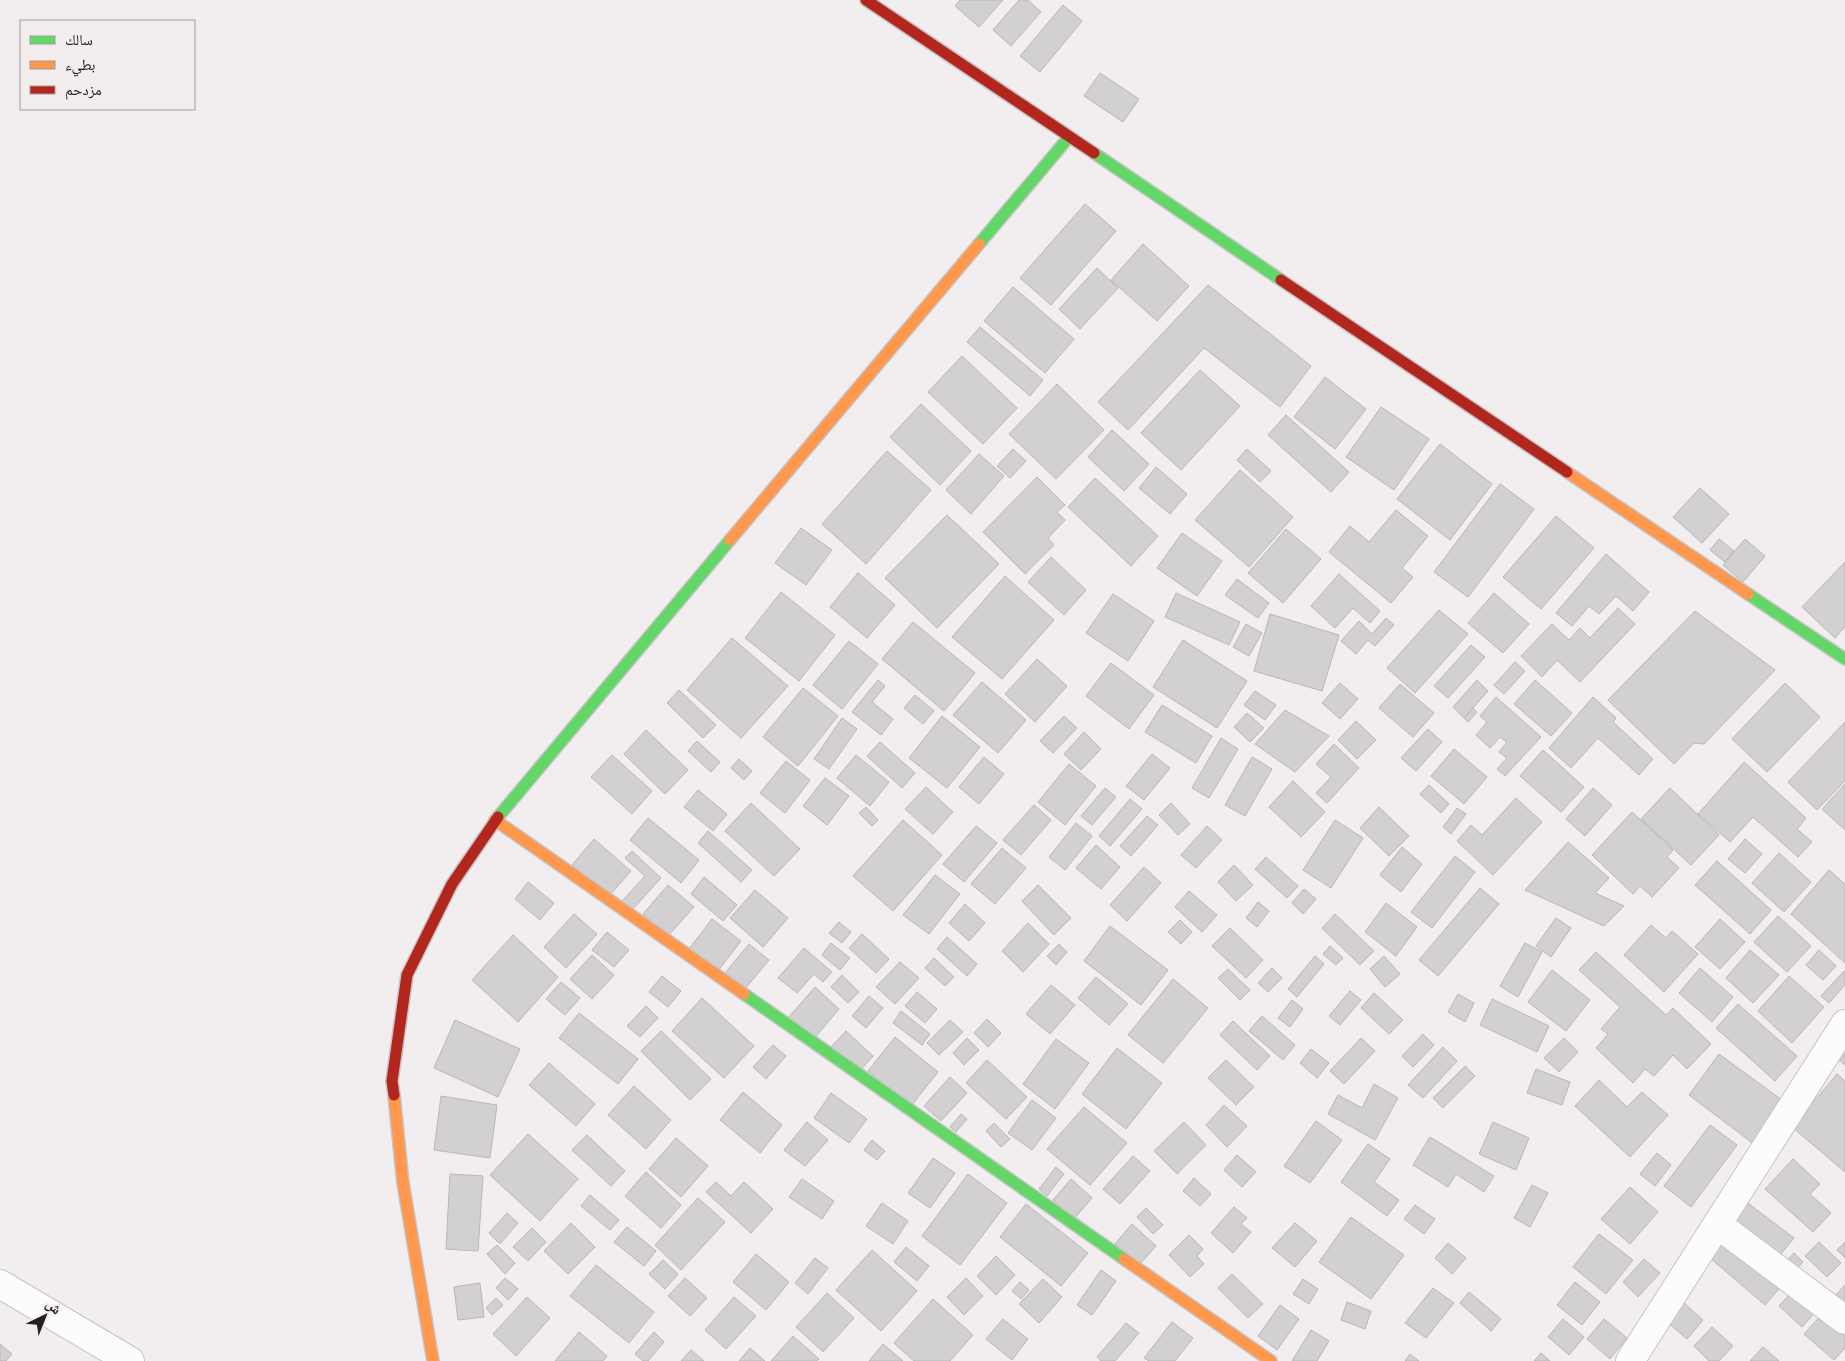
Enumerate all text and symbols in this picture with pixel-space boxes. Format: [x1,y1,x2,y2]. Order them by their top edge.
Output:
legend [20,20,195,110]
text: سالك [65,30,93,50]
text: بطيء [65,55,95,77]
text: مزدحم [65,80,102,100]
north arrow [20,1291,70,1341]
text: ش [42,1295,66,1318]

